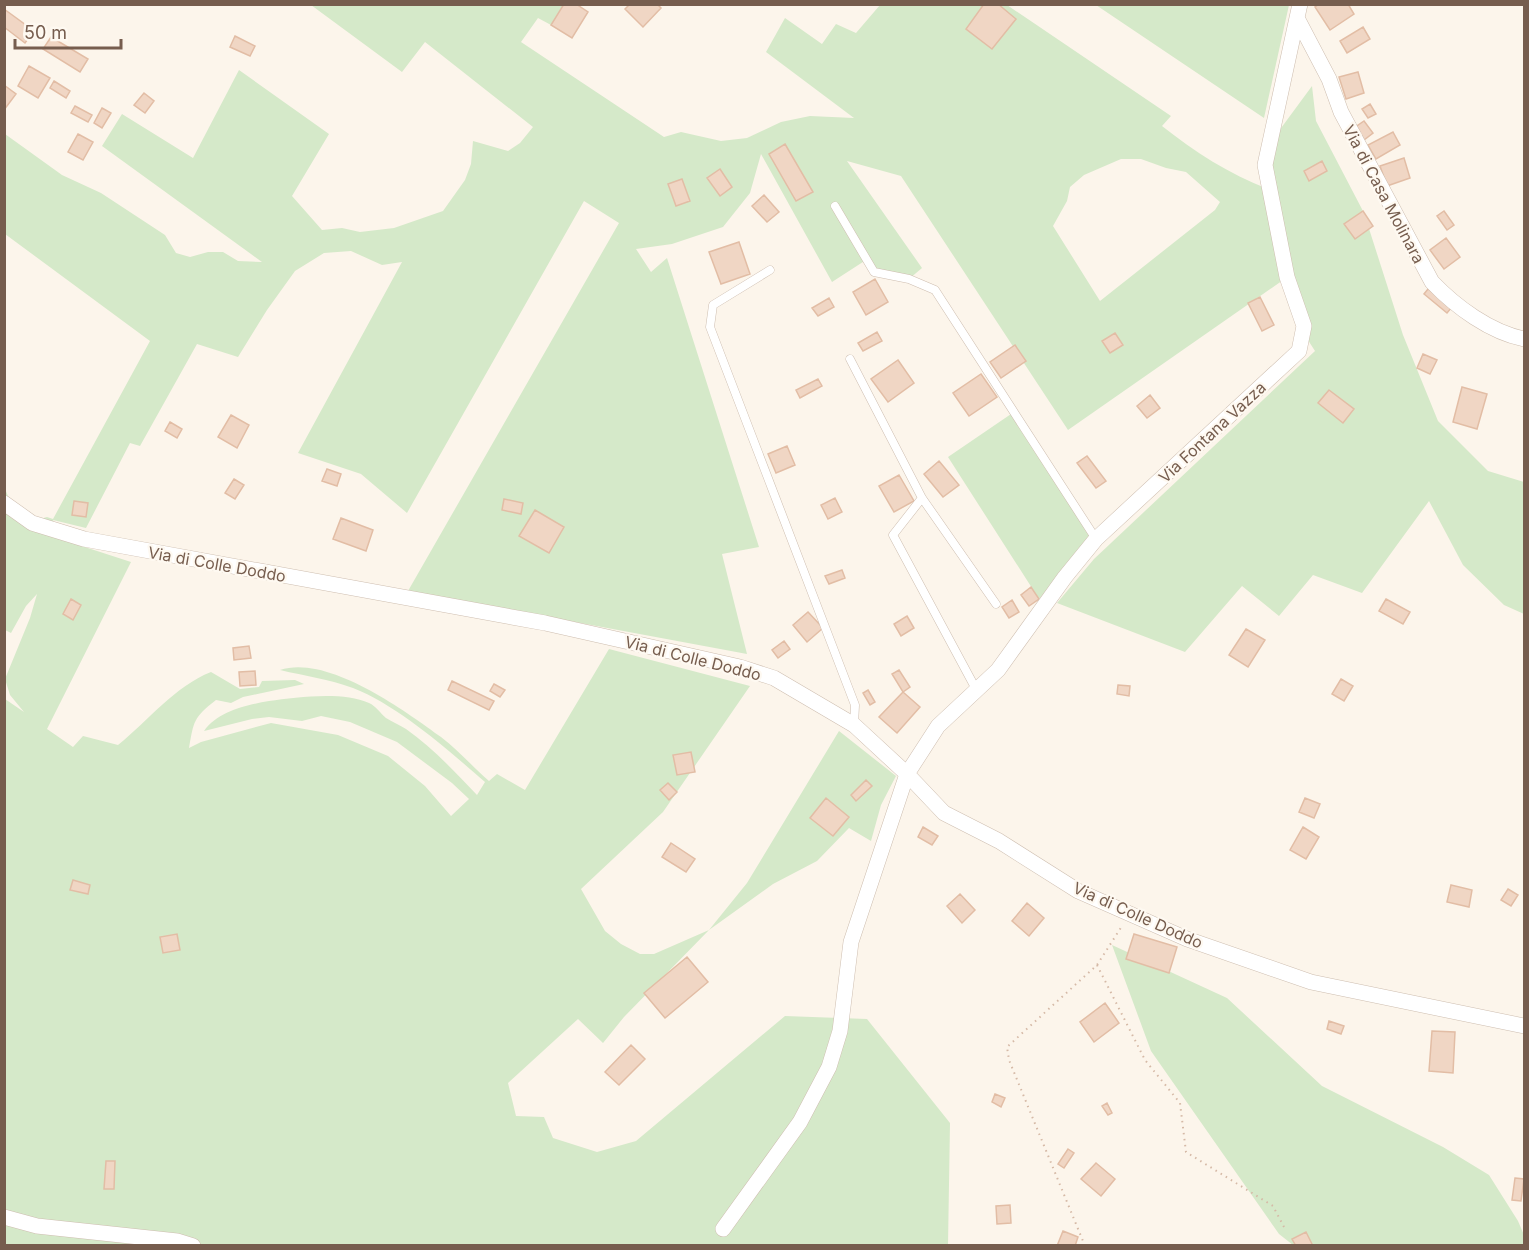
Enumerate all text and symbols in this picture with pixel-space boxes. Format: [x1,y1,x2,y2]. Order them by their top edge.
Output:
scale bar [15,12,122,50]
text: 50 m [24,22,67,43]
street label: Via di Casa Molinara [1339,121,1429,267]
street label: Via Fontana Vazza [1154,377,1270,487]
street label: Via di Colle Doddo [146,542,288,586]
street label: Via di Colle Doddo [623,631,763,685]
street label: Via di Colle Doddo [1070,877,1206,953]

